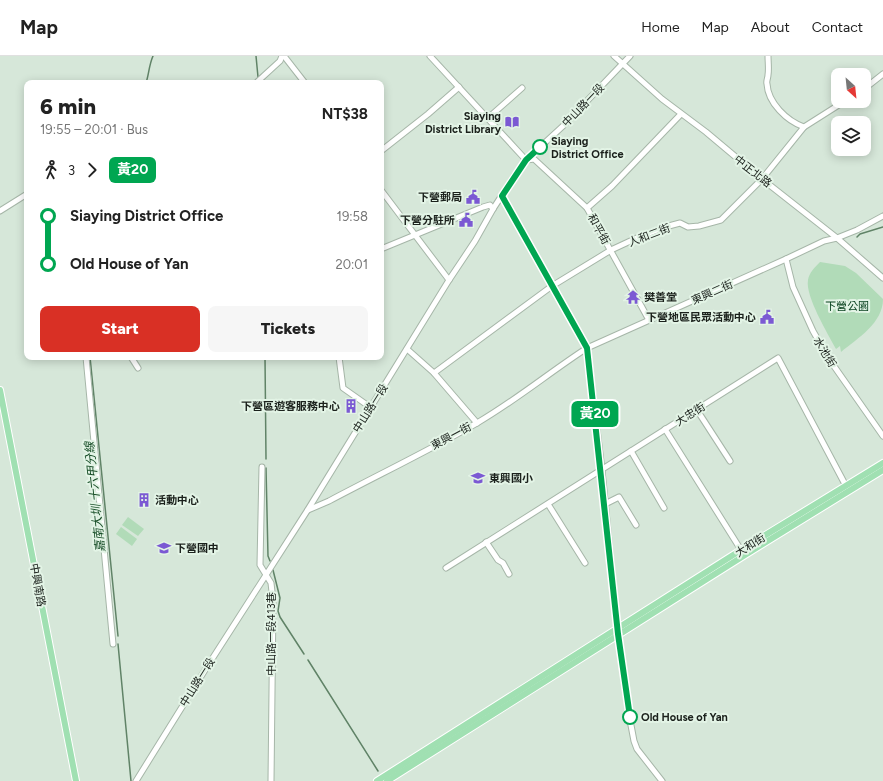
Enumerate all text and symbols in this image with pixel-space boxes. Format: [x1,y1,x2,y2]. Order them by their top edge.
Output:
text: Map [20,16,58,39]
text: Home [641,19,680,36]
text: Map [702,19,729,36]
text: About [751,19,790,36]
text: Contact [812,19,863,36]
north arrow [831,68,871,108]
map controls [831,68,871,156]
street label: 中山路一段 [560,81,607,130]
text: 6 min [40,93,96,120]
text: NT$38 [322,105,368,123]
place label: Siaying District Library [425,110,502,136]
library icon: Siaying District Library [504,114,520,130]
button: layers [831,116,871,156]
text: 19:55 – 20:01 · Bus [40,122,148,137]
place label: Siaying District Office [551,135,624,161]
marker: Siaying District Office [532,139,548,155]
street label: 中正北路 [731,153,774,190]
icon: walk [40,159,62,181]
icon: forward [81,159,103,181]
text: 黃20 [117,161,148,178]
text: 3 [68,163,75,178]
public building icon: 下營郵局 [465,189,481,205]
place label: 下營郵局 [418,191,462,204]
text: Siaying District Office [70,207,223,225]
text: 19:58 [337,209,368,224]
public building icon: 下營分駐所 [458,212,474,228]
street label: 和平街 [585,212,612,247]
place label: 下營分駐所 [400,214,455,227]
street label: 人和二街 [626,222,672,249]
text: Old House of Yan [70,255,188,273]
text: 20:01 [335,257,368,272]
street label: 東興二街 [689,278,735,307]
temple icon: 樊善堂 [625,289,641,305]
place label: 樊善堂 [644,291,677,304]
park label: 下營公園 [825,300,869,313]
button: Start [40,306,200,352]
button: Tickets [208,306,368,352]
public building icon: 下營地區民眾活動中心 [759,309,775,325]
place label: 下營地區民眾活動中心 [646,311,756,324]
street label: 水池街 [811,335,839,370]
street label: 中山路一段 [350,381,391,435]
building icon: 下營區遊客服務中心 [343,398,359,414]
place label: 下營區遊客服務中心 [241,400,340,413]
street label: 大忠街 [673,400,708,429]
line badge: 黃20 [572,401,618,427]
text: 黃20 [579,405,611,422]
street label: 東興一街 [429,420,474,453]
water label: 嘉南大圳 十六甲分線 [82,439,108,553]
school or university icon: 東興國小 [470,470,486,486]
place label: 東興國小 [489,472,533,485]
building icon: 活動中心 [136,492,152,508]
place label: 活動中心 [155,494,199,507]
street label: 大和街 [733,531,768,560]
school or university icon: 下營國中 [156,540,172,556]
place label: 下營國中 [175,542,219,555]
street label: 中興南路 [27,562,48,608]
street label: 中山路一段413巷 [265,592,278,676]
street label: 中山路一段 [177,655,218,709]
marker: Old House of Yan [622,709,638,725]
place label: Old House of Yan [641,711,728,724]

